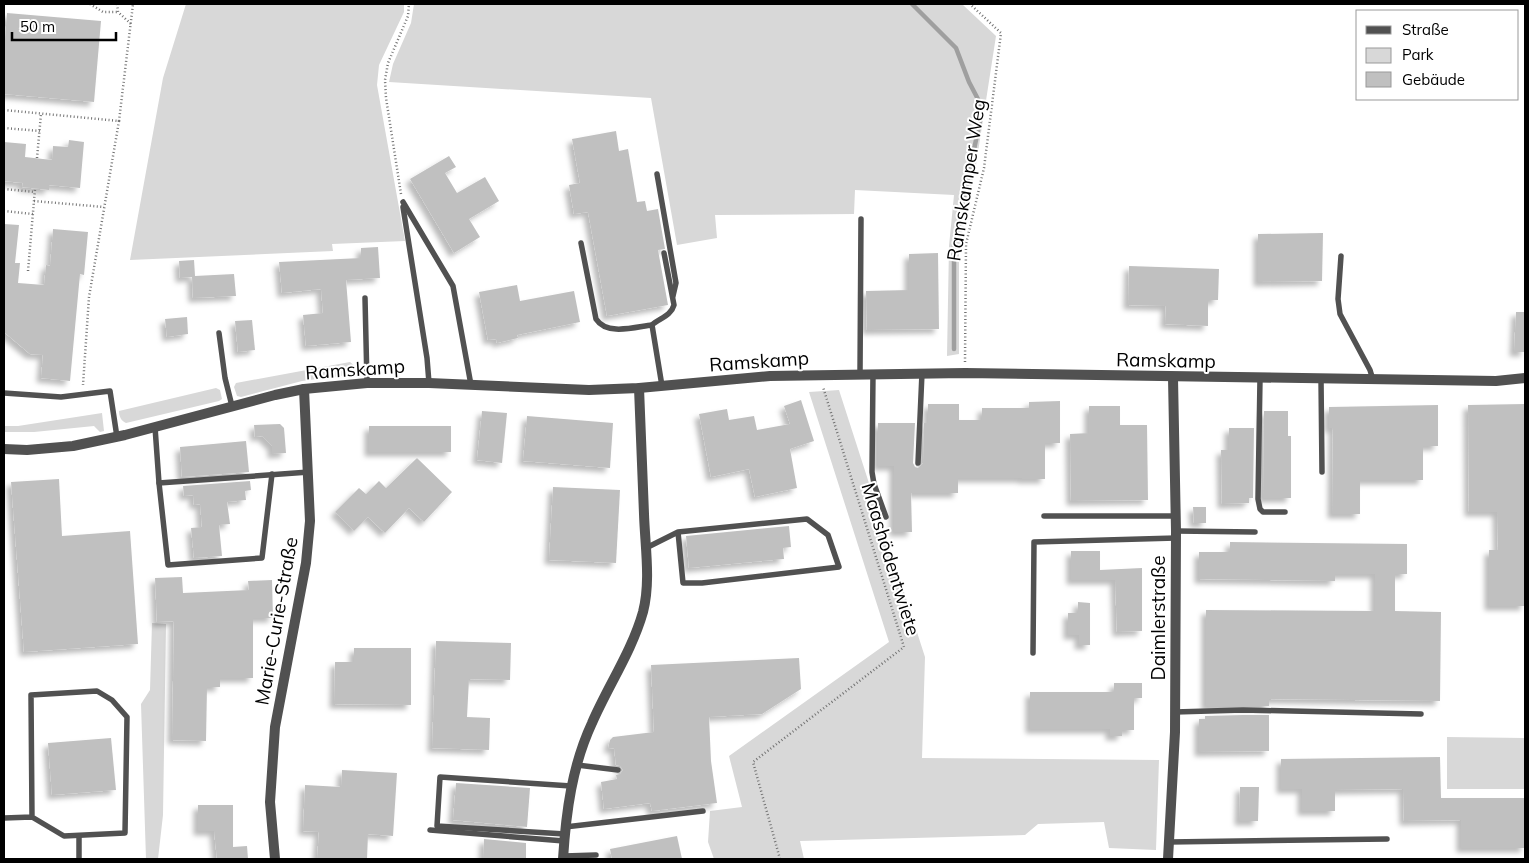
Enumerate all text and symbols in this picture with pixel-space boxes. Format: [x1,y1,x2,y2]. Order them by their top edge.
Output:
scale bar [12,10,116,42]
legend [1356,10,1519,100]
text: 50 m [20,17,55,36]
text: Straße [1402,20,1449,39]
text: Park [1402,45,1434,64]
text: Gebäude [1402,70,1465,89]
street label: Ramskamper Weg [941,97,991,263]
street label: Ramskamp [708,346,810,376]
street label: Ramskamp [1116,347,1216,373]
street label: Ramskamp [304,354,406,384]
street label: Maashödentwiete [856,480,926,638]
street label: Marie-Curie-Straße [249,535,303,707]
street label: Daimlerstraße [1146,555,1170,681]

